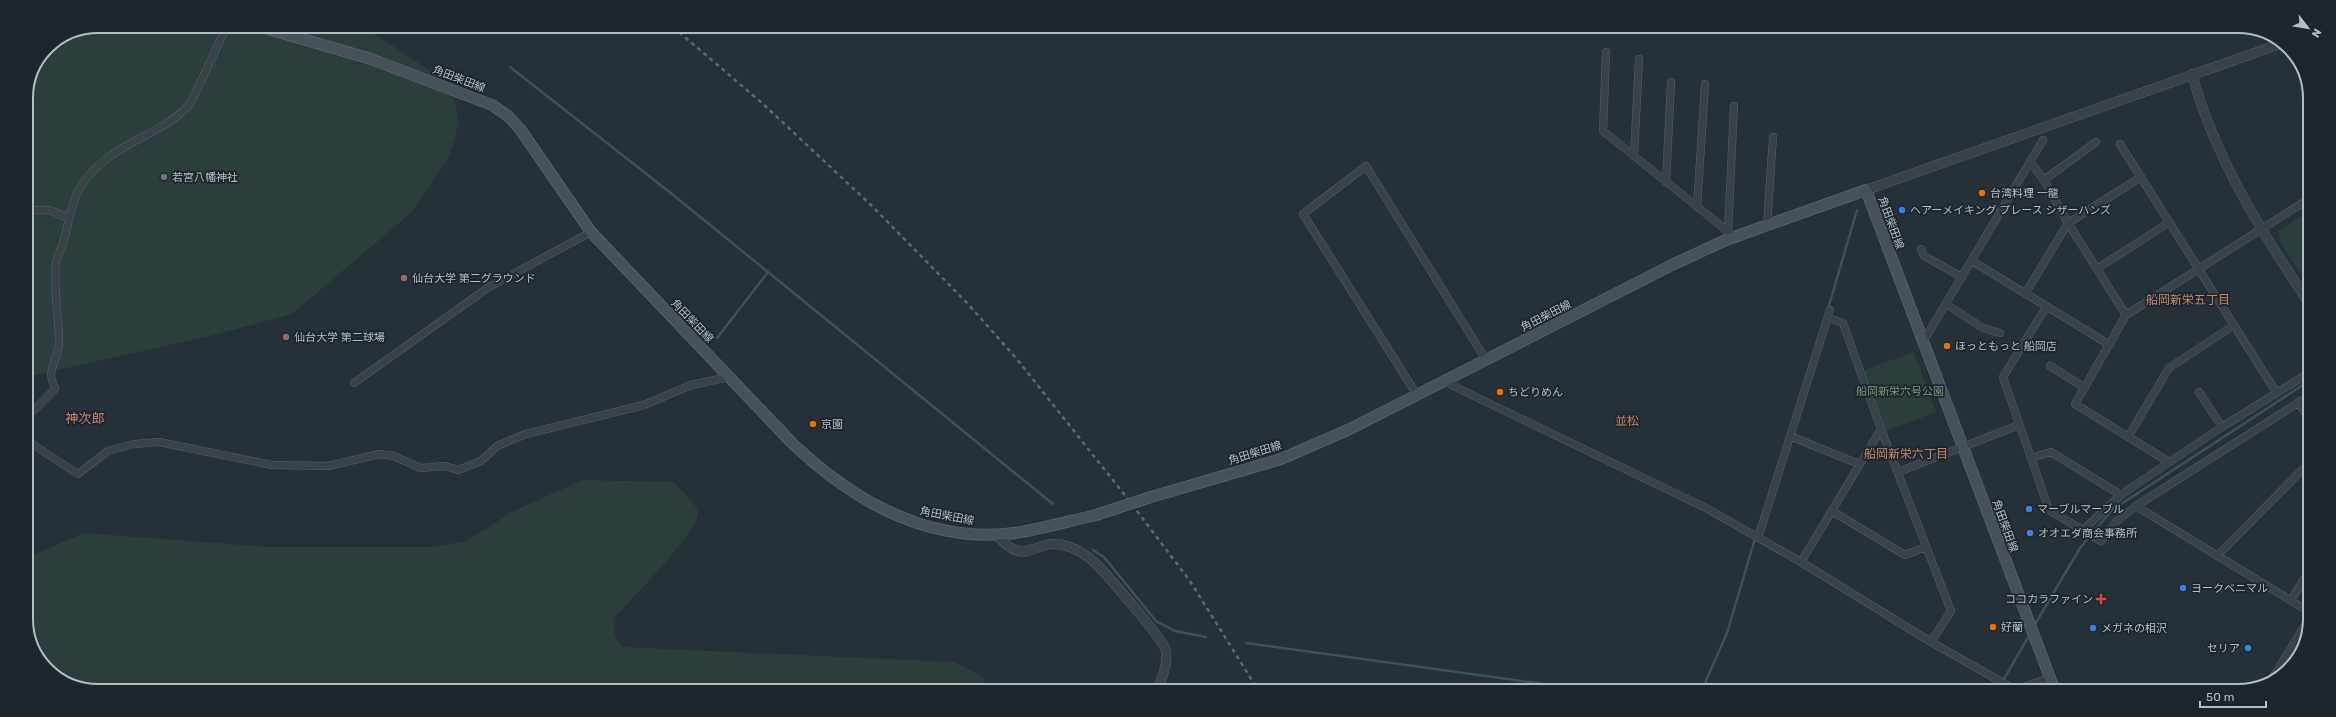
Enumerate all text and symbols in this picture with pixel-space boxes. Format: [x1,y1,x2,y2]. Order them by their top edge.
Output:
north arrow [2288,8,2328,48]
text: N [2308,26,2324,40]
street label: 角田柴田線 [431,63,487,95]
place label: 若宮八幡神社 [172,171,238,184]
marker: 若宮八幡神社 [159,172,169,182]
place label: 台湾料理 一龍 [1990,187,2059,200]
marker: 台湾料理 一龍 [1977,188,1987,198]
street label: 角田柴田線 [1875,195,1907,251]
place label: ヘアーメイキング プレース シザーハンズ [1910,204,2111,217]
marker: ヘアーメイキング プレース シザーハンズ [1897,205,1907,215]
place label: 仙台大学 第二グラウンド [412,272,536,285]
marker: 仙台大学 第二グラウンド [399,273,409,283]
district label: 船岡新栄五丁目 [2146,293,2230,307]
street label: 角田柴田線 [668,297,716,345]
street label: 角田柴田線 [1519,298,1573,334]
place label: 仙台大学 第二球場 [294,331,385,344]
marker: 仙台大学 第二球場 [281,332,291,342]
place label: ほっともっと 船岡店 [1955,340,2057,353]
marker: ほっともっと 船岡店 [1942,341,1952,351]
park label: 船岡新栄六号公園 [1856,385,1944,398]
place label: ちどりめん [1508,386,1563,399]
marker: ちどりめん [1495,387,1505,397]
district label: 神次郎 [65,411,105,426]
district label: 並松 [1615,414,1639,428]
place label: 京園 [821,418,843,431]
marker: 京園 [808,419,818,429]
street label: 角田柴田線 [1227,439,1283,467]
district label: 船岡新栄六丁目 [1864,447,1948,461]
street label: 角田柴田線 [1989,498,2021,554]
place label: マーブルマーブル [2037,503,2124,516]
street label: 角田柴田線 [919,504,975,528]
marker: マーブルマーブル [2024,504,2034,514]
place label: オオエダ商会事務所 [2038,527,2138,540]
marker: オオエダ商会事務所 [2025,528,2035,538]
place label: ヨークベニマル [2191,582,2268,595]
marker: ヨークベニマル [2178,583,2188,593]
place label: ココカラファイン [2005,593,2093,606]
marker: ココカラファイン [2096,594,2106,604]
place label: 好蘭 [2001,621,2023,634]
marker: 好蘭 [1988,622,1998,632]
place label: メガネの相沢 [2101,622,2167,635]
marker: メガネの相沢 [2088,623,2098,633]
place label: セリア [2207,642,2240,655]
marker: セリア [2243,643,2253,653]
scale bar [2200,683,2266,709]
text: 50 m [2206,690,2234,704]

